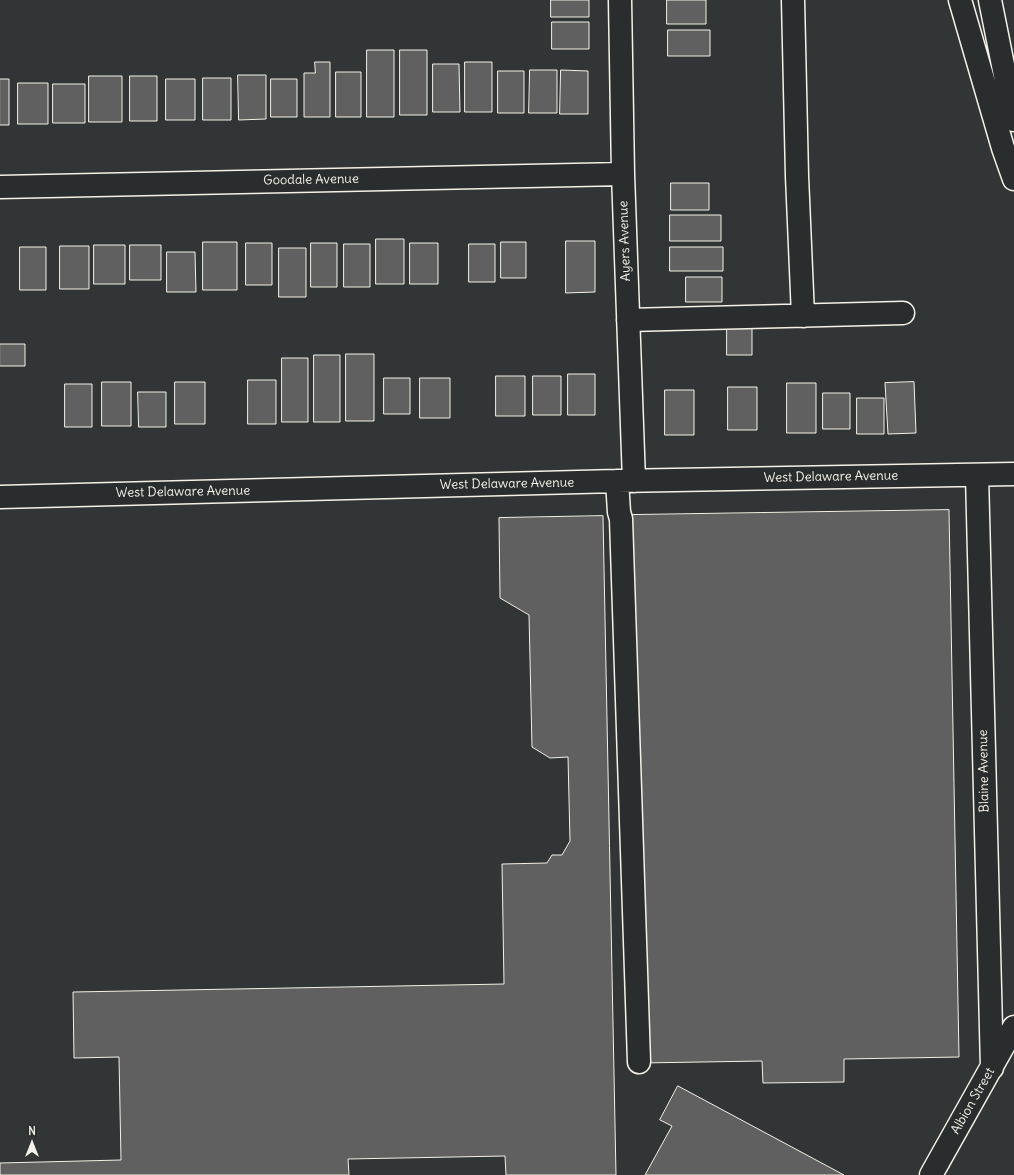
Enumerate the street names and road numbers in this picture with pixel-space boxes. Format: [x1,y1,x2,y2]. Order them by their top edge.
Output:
street label: Goodale Avenue [263,171,359,189]
street label: Ayers Avenue [616,200,634,282]
street label: West Delaware Avenue [764,468,898,486]
street label: West Delaware Avenue [440,475,574,493]
street label: West Delaware Avenue [116,483,250,501]
street label: Blaine Avenue [975,729,993,813]
street label: Albion Street [948,1065,998,1137]

